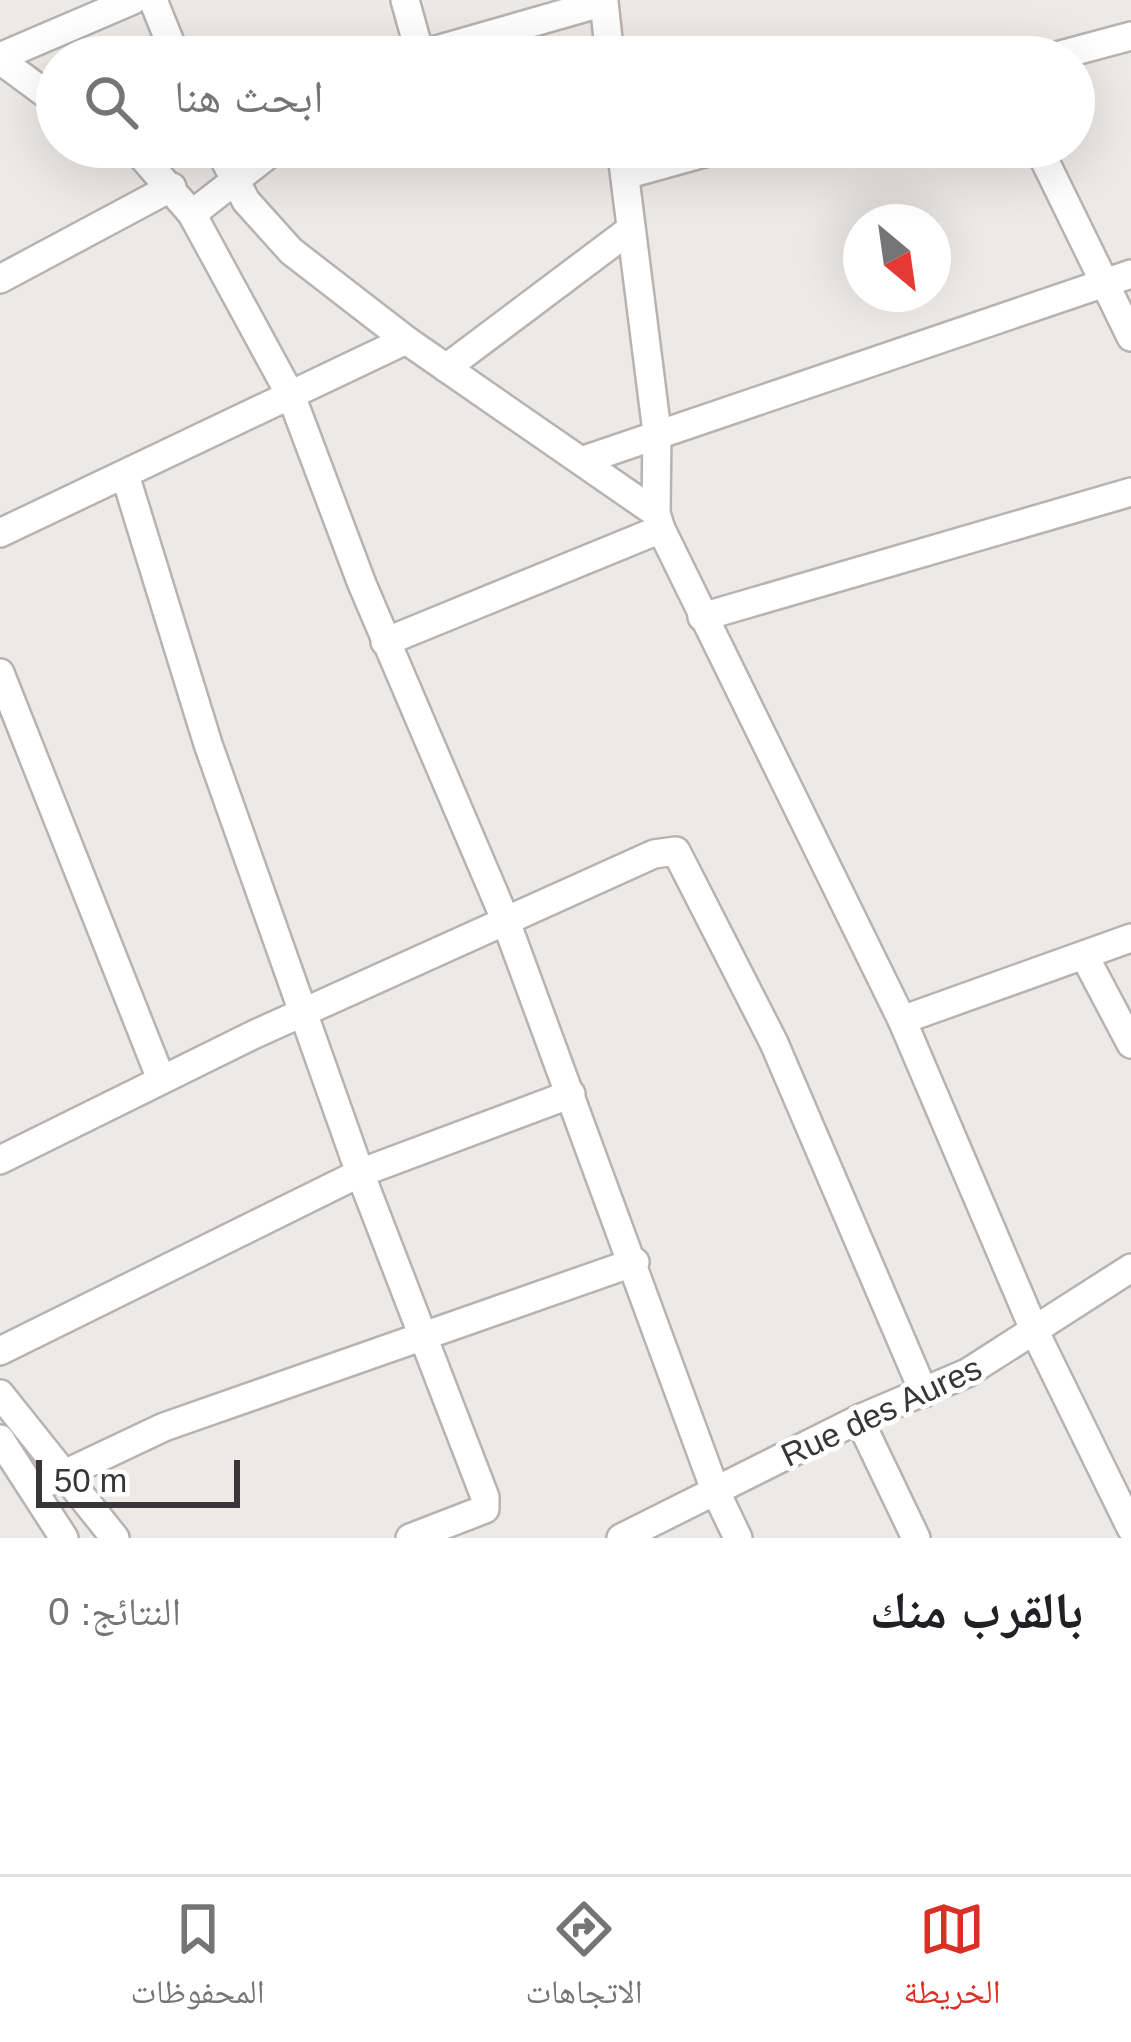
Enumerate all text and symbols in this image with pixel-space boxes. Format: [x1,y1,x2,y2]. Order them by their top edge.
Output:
search box [36,36,1095,168]
icon: search [78,69,144,135]
text: ابحث هنا [174,71,324,122]
north arrow [843,204,951,312]
street label: Rue des Aures [775,1349,987,1474]
scale bar [36,1454,240,1507]
text: 50 m [54,1462,127,1499]
text: بالقرب منك [870,1582,1083,1639]
text: النتائج: 0 [48,1590,181,1633]
tab: المحفوظات [130,1896,265,2024]
tab: الاتجاهات [525,1896,643,2024]
tab: الخريطة [903,1896,1001,2024]

